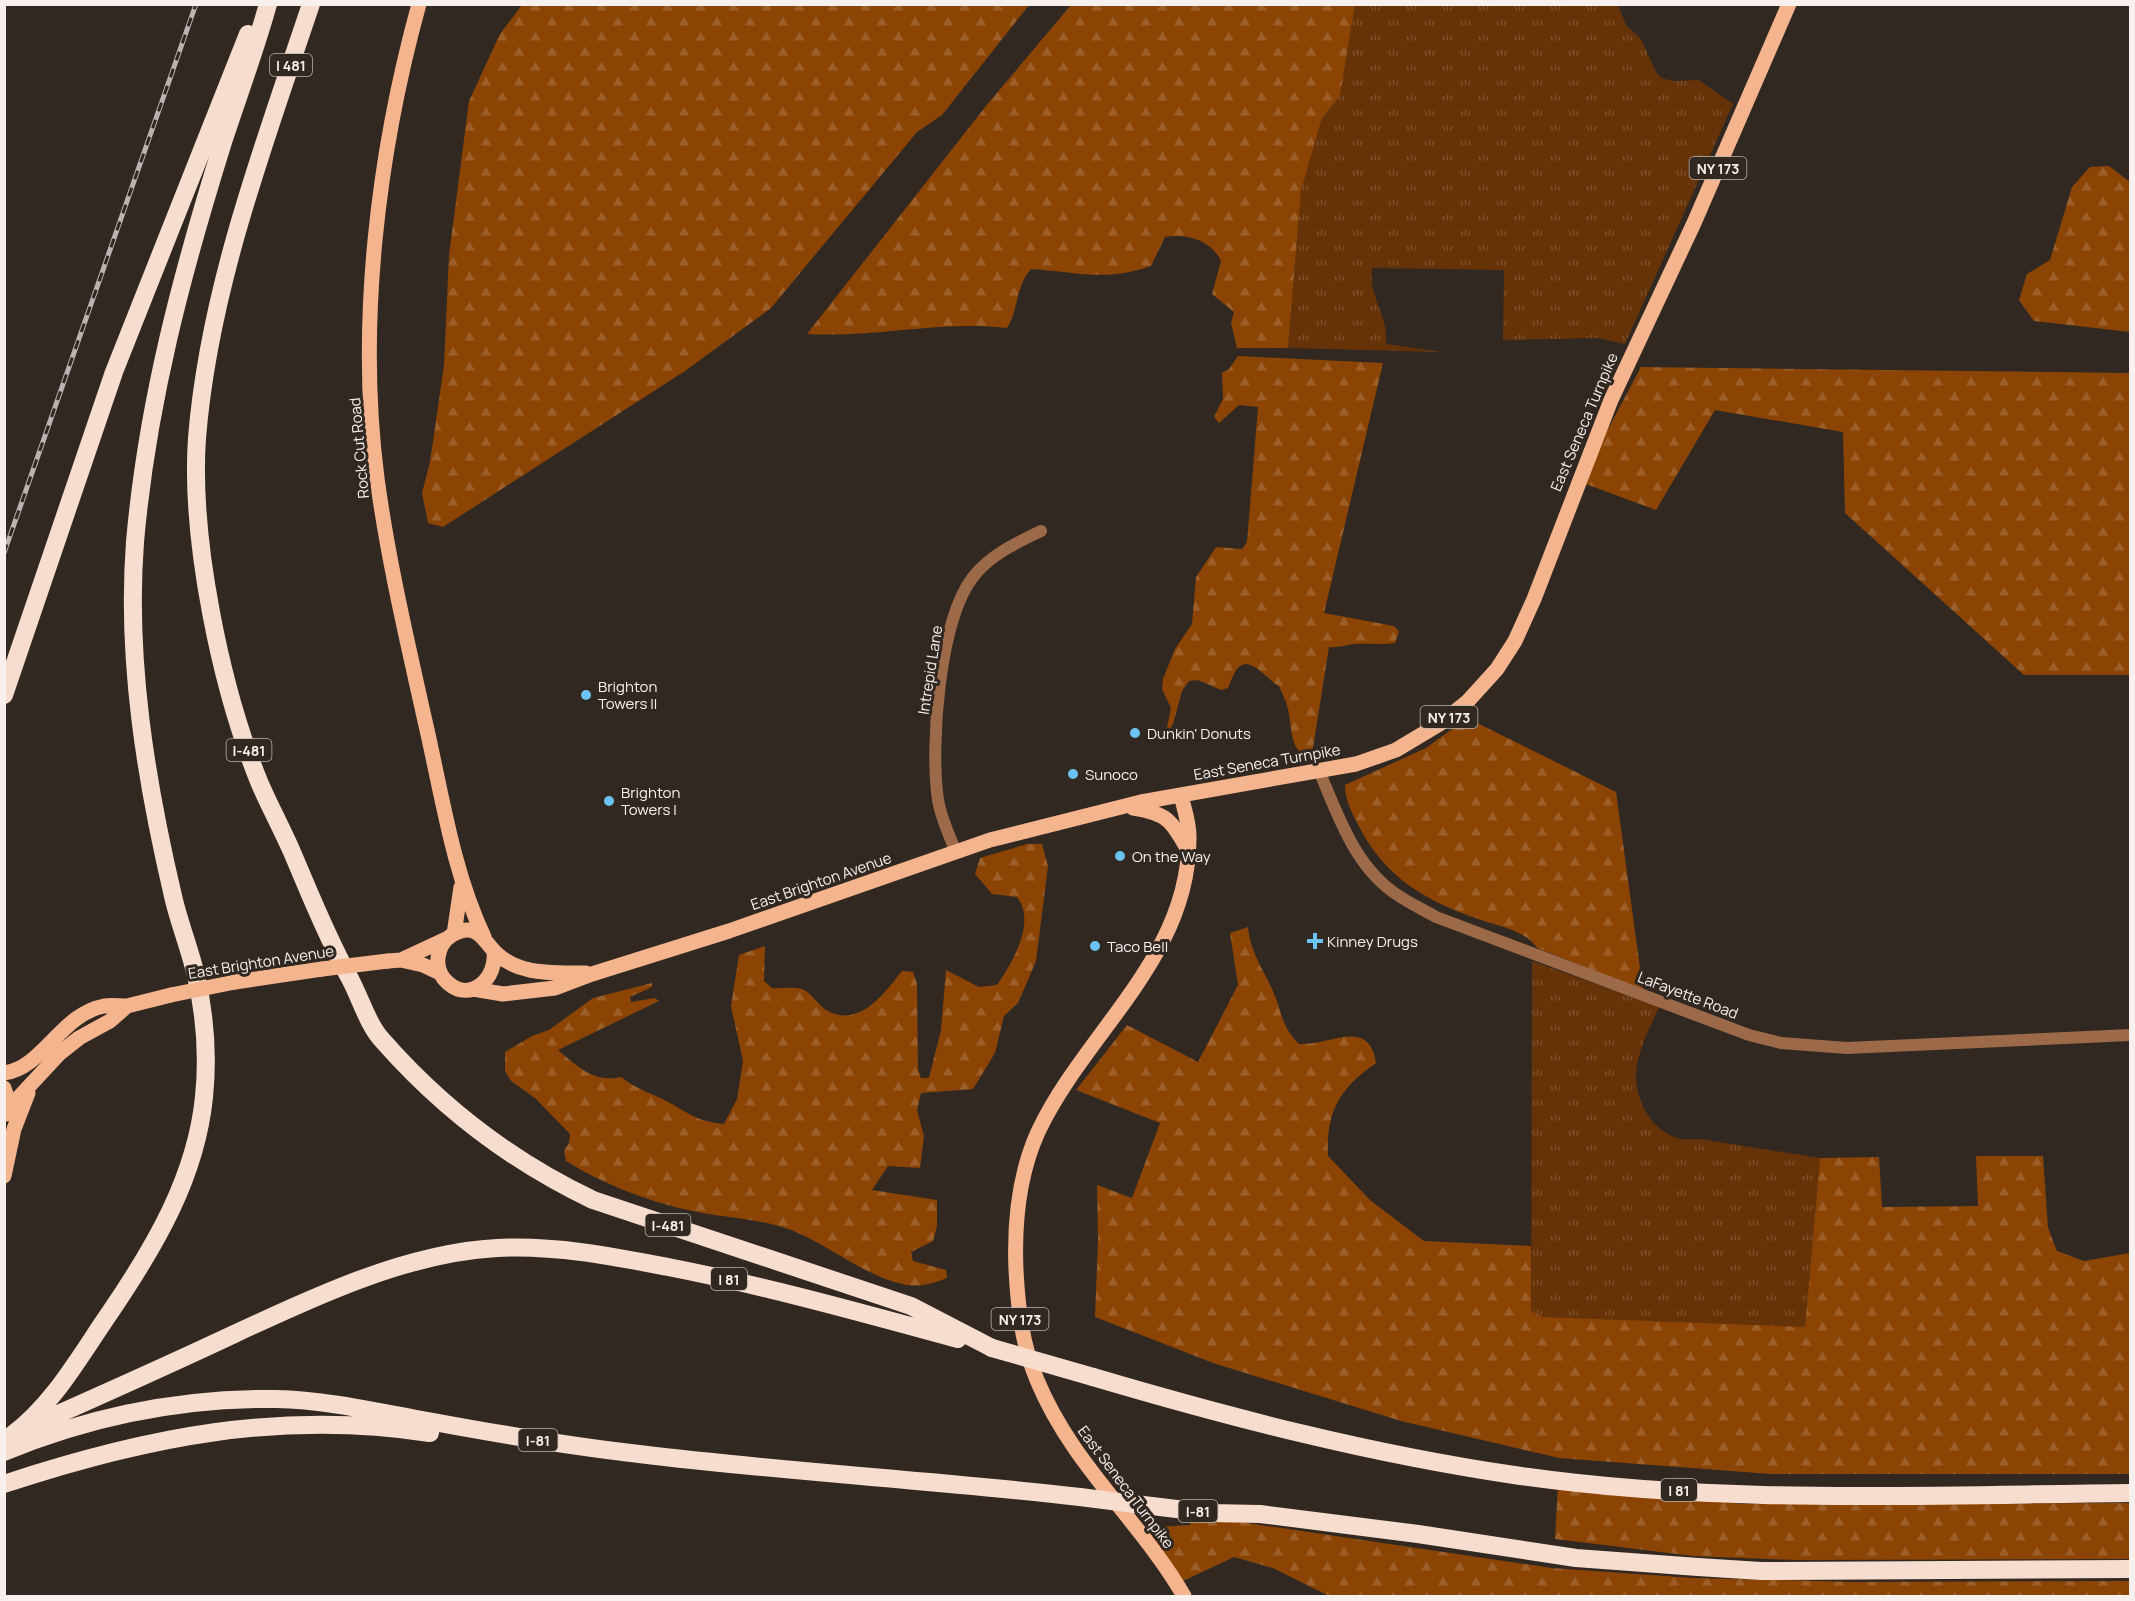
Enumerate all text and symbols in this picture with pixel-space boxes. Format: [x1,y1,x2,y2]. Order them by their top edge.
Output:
road number: I 481 [270,54,312,76]
road number: NY 173 [1690,157,1746,179]
street label: East Seneca Turnpike [1545,349,1623,495]
street label: Rock Cut Road [344,397,374,499]
street label: Intrepid Lane [913,624,947,716]
place label: Brighton Towers II [598,676,657,714]
marker: Brighton Towers II [579,688,593,702]
road number: NY 173 [1420,706,1478,728]
place label: Dunkin' Donuts [1147,723,1251,744]
marker: Dunkin' Donuts [1128,726,1142,740]
road number: I-481 [226,739,272,761]
street label: East Seneca Turnpike [1192,739,1342,785]
place label: Sunoco [1085,764,1138,785]
marker: Sunoco [1066,767,1080,781]
place label: Brighton Towers I [621,782,680,820]
marker: Brighton Towers I [602,794,616,808]
place label: On the Way [1132,846,1211,867]
street label: East Brighton Avenue [748,847,894,915]
marker: On the Way [1113,849,1127,863]
place label: Kinney Drugs [1327,931,1418,952]
marker: Kinney Drugs [1308,934,1322,948]
place label: Taco Bell [1107,936,1168,957]
marker: Taco Bell [1088,939,1102,953]
street label: East Brighton Avenue [187,940,336,984]
street label: LaFayette Road [1635,966,1741,1024]
road number: I-481 [646,1214,690,1236]
road number: I 81 [711,1268,747,1290]
road number: NY 173 [992,1308,1048,1330]
street label: East Seneca Turnpike [1073,1421,1179,1553]
road number: I-81 [518,1429,558,1451]
road number: I 81 [1661,1479,1697,1501]
road number: I-81 [1178,1500,1218,1522]

